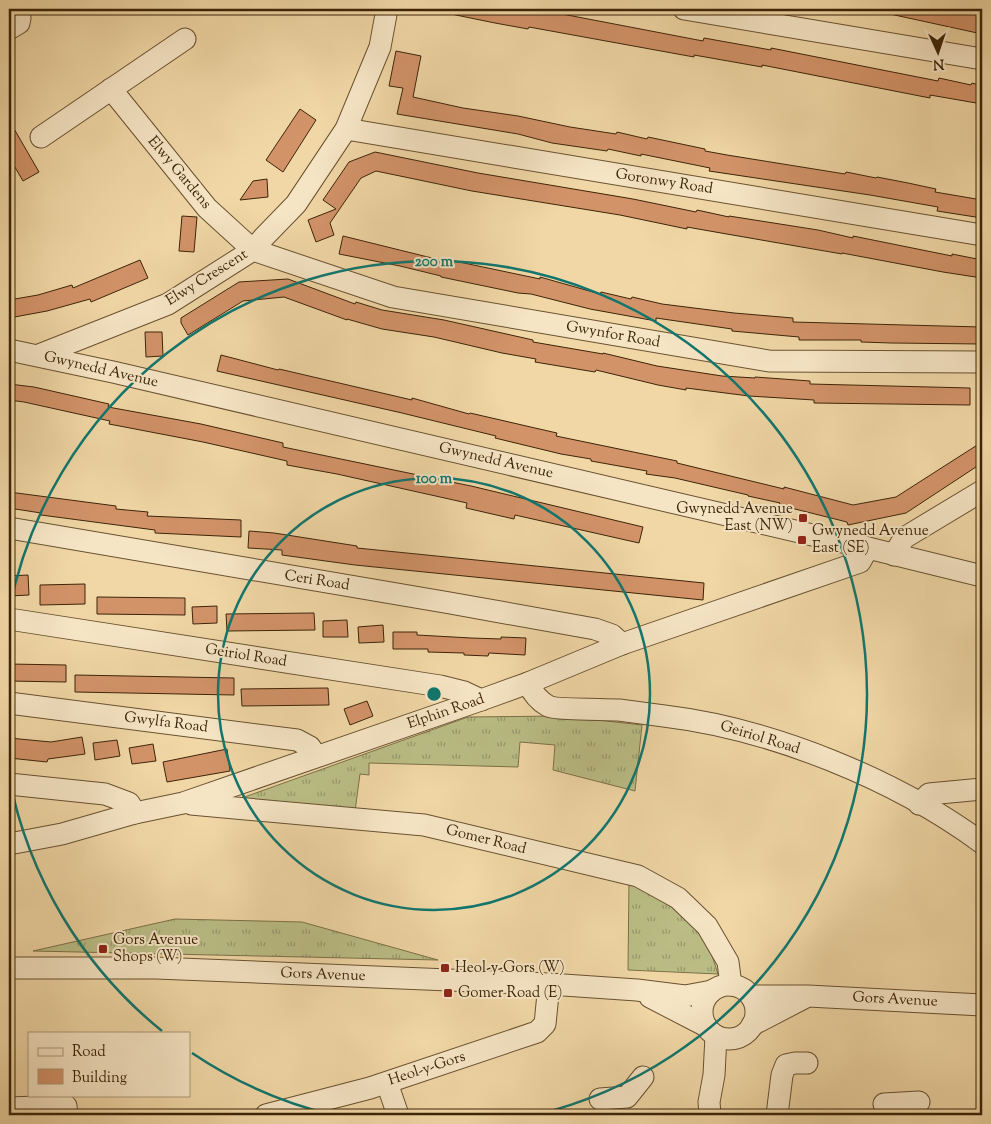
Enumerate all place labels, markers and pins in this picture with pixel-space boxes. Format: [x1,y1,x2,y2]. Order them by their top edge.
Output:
place label: Gwynedd Avenue East (NW) [676,499,793,537]
marker: Gwynedd Avenue East (NW) [797,512,809,524]
place label: Gwynedd Avenue East (SE) [812,521,929,559]
marker: Gwynedd Avenue East (SE) [796,534,808,546]
centre of rings [425,685,443,703]
place label: Gors Avenue Shops (W) [113,930,198,968]
marker: Gors Avenue Shops (W) [97,943,109,955]
place label: Heol-y-Gors (W) [455,958,565,979]
marker: Heol-y-Gors (W) [439,962,451,974]
place label: Gomer Road (E) [458,983,562,1004]
marker: Gomer Road (E) [442,987,454,999]

